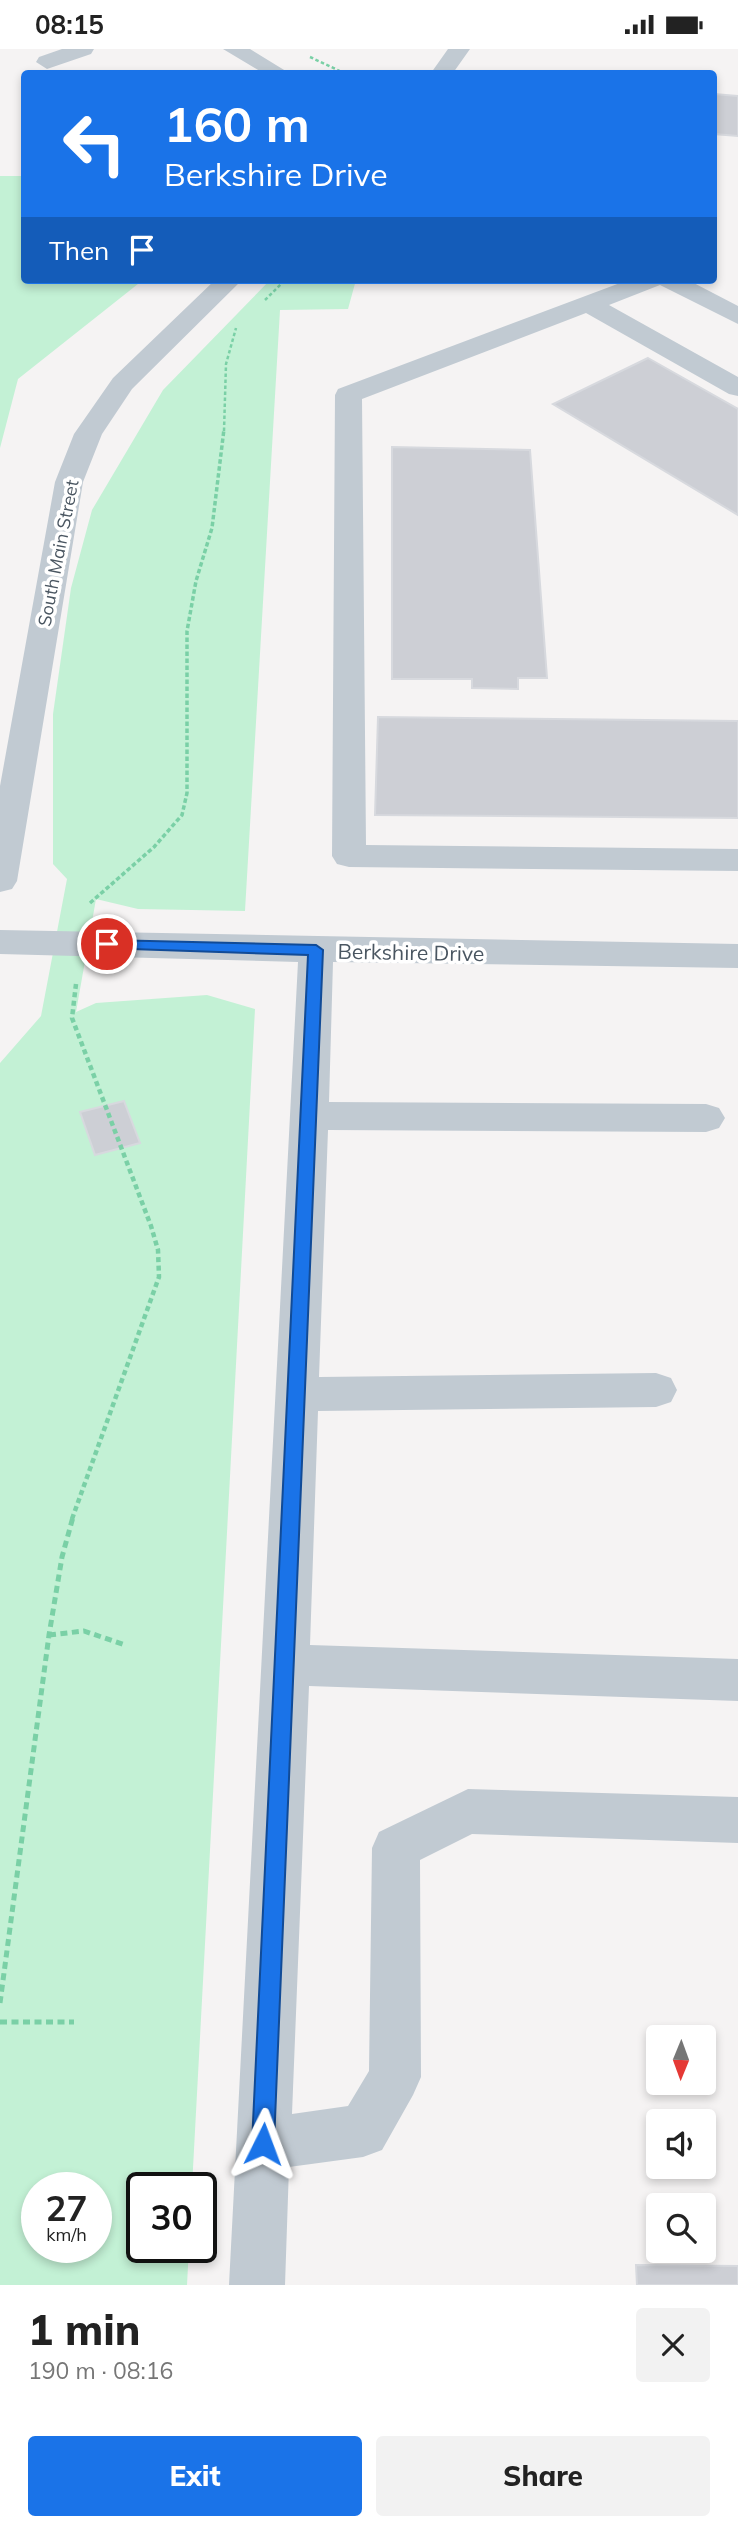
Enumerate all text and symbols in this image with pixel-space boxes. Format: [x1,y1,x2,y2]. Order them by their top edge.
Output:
text: 08:15 [35,8,104,41]
text: 160 m [164,93,310,154]
icon: left [49,98,140,189]
text: Berkshire Drive [164,154,388,194]
icon: arrive [123,231,161,269]
text: Then [49,234,109,267]
street label: South Main Street [32,478,84,628]
pin [77,914,137,974]
icon: arrive [88,925,126,963]
street label: Berkshire Drive [337,938,485,966]
north arrow [646,2025,716,2095]
map controls [646,2025,716,2263]
position arrow [226,2107,300,2181]
button: sound [646,2109,716,2179]
speed limit sign: 30 [126,2172,217,2263]
text: 27 [45,2186,88,2230]
button: search [646,2193,716,2263]
text: km/h [46,2223,87,2246]
text: 1 min [28,2303,141,2356]
button: close [636,2308,710,2382]
text: 190 m · 08:16 [28,2356,173,2385]
button: Exit [28,2436,362,2516]
button: Share [376,2436,710,2516]

